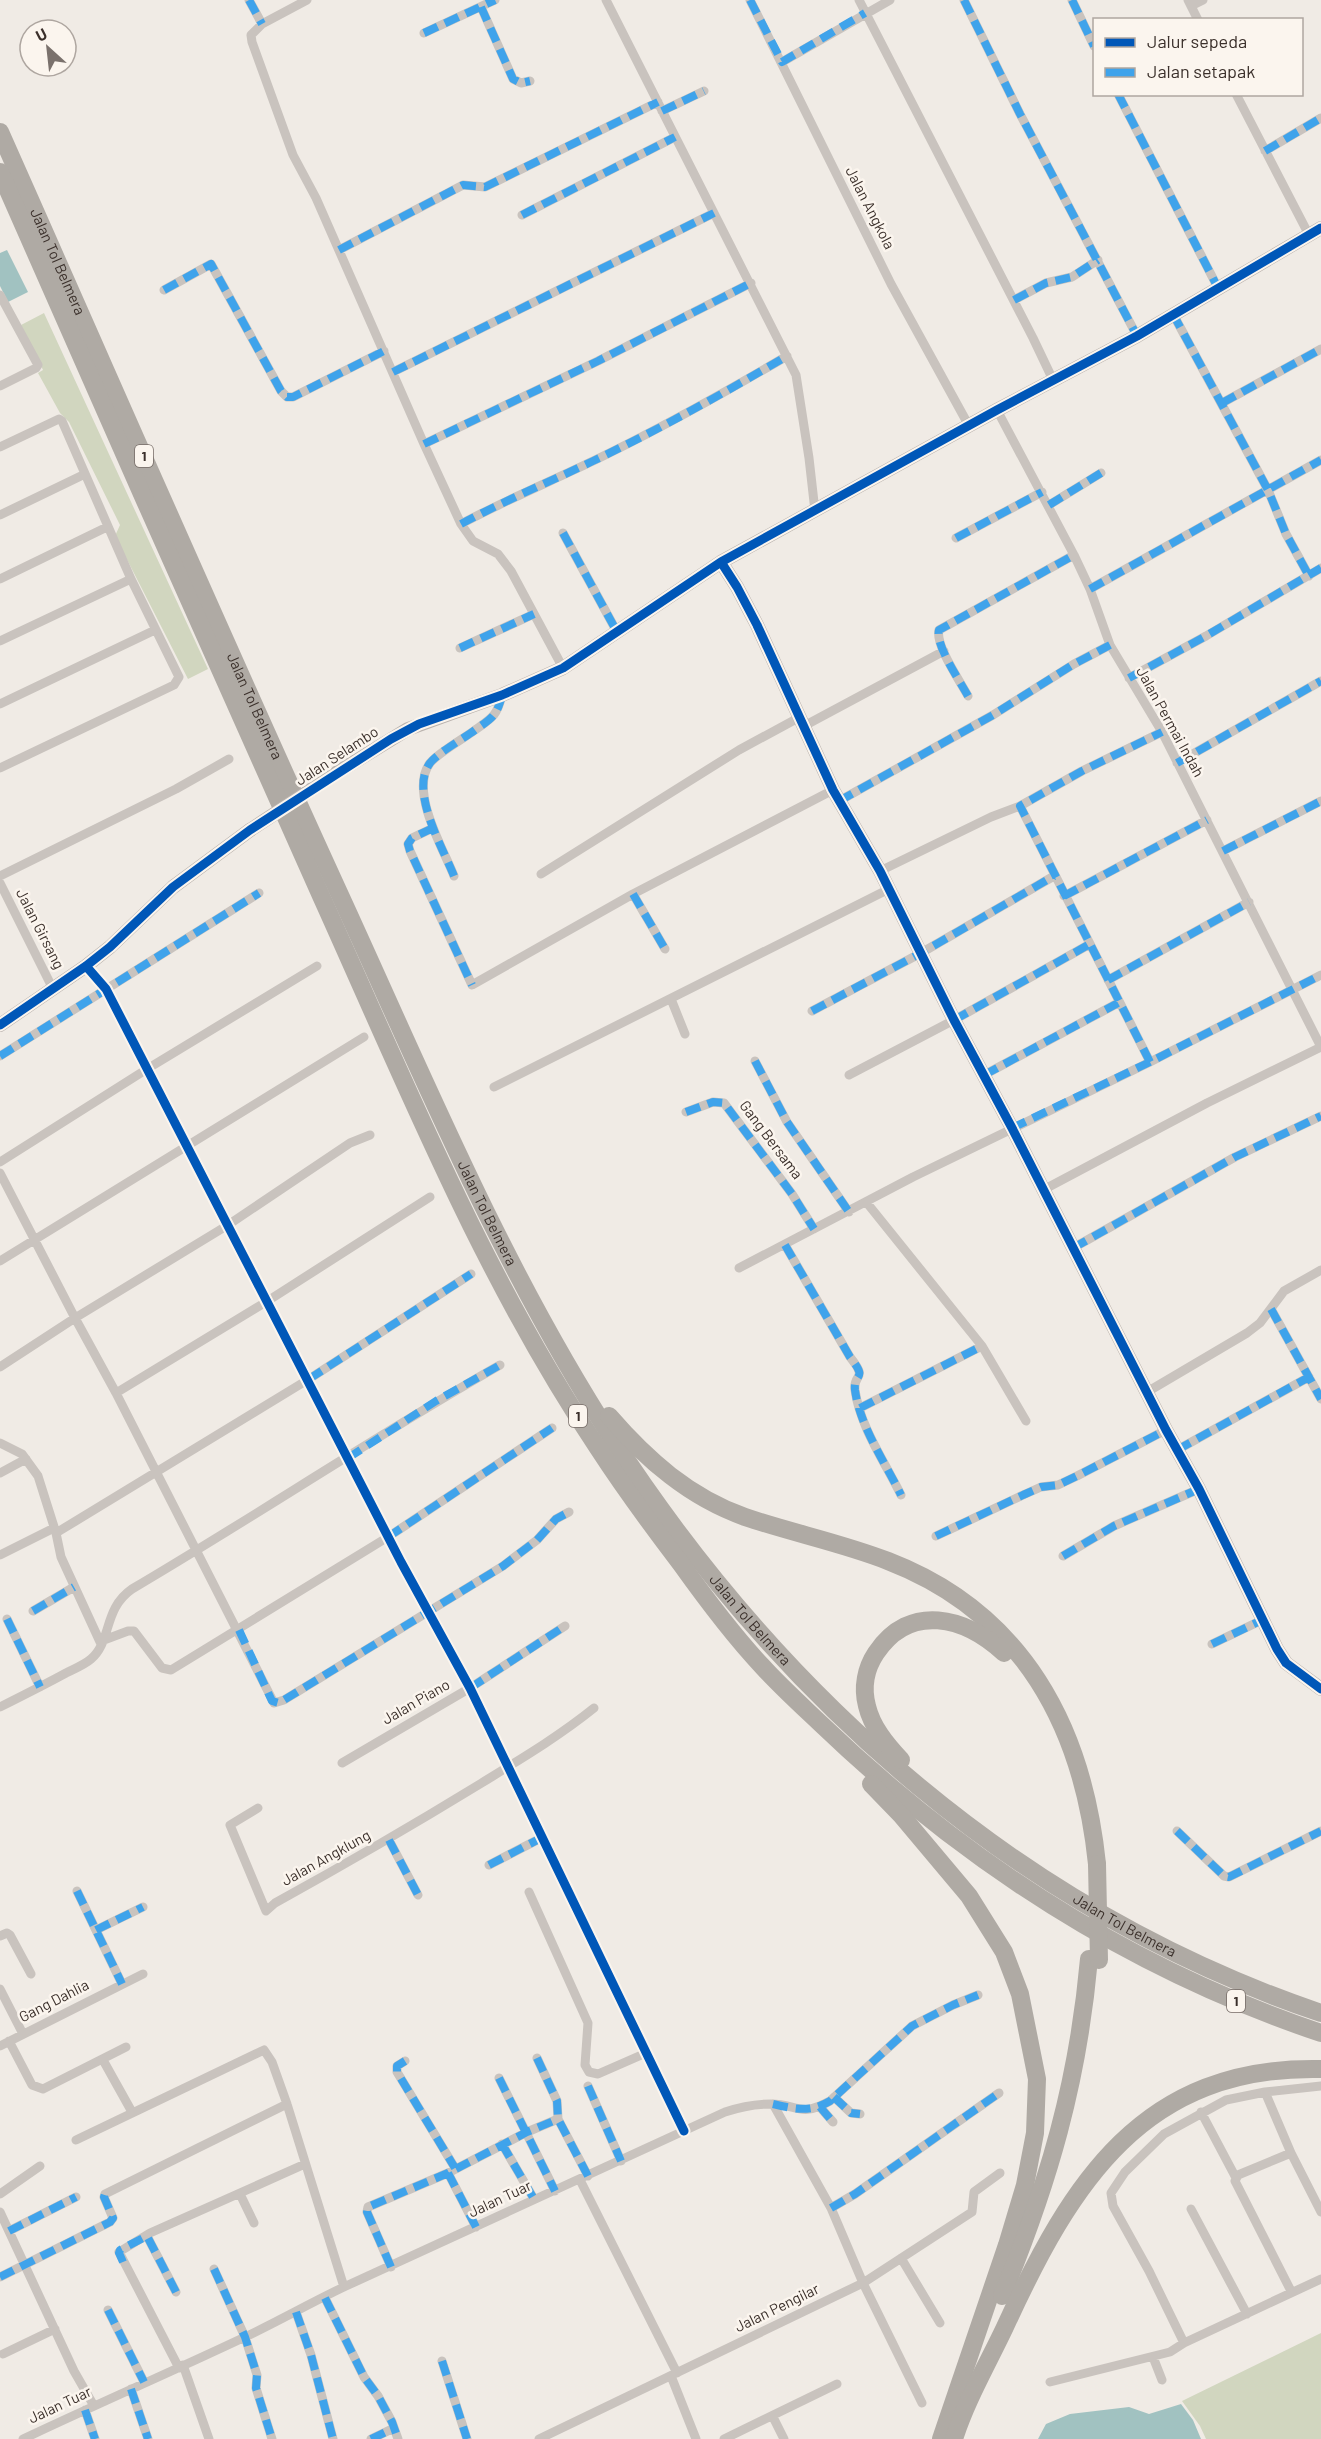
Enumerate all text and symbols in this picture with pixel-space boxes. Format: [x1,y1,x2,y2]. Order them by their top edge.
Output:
north arrow [18,18,78,78]
legend [1093,18,1303,96]
text: U [32,23,50,45]
text: Jalur sepeda [1147,30,1247,52]
text: Jalan setapak [1147,60,1255,82]
street label: Jalan Angkola [842,163,899,252]
street label: Jalan Tol Belmera [27,205,90,318]
road number: 1 [135,445,153,467]
street label: Jalan Tol Belmera [224,650,287,762]
street label: Jalan Permai Indah [1133,663,1209,780]
street label: Jalan Selambo [292,722,381,789]
street label: Jalan Girsang [13,885,69,972]
street label: Gang Bersama [736,1097,807,1182]
street label: Jalan Tol Belmera [454,1157,521,1269]
road number: 1 [569,1405,587,1427]
street label: Jalan Tol Belmera [706,1570,795,1669]
street label: Jalan Piano [379,1675,452,1728]
street label: Jalan Angklung [278,1825,373,1889]
street label: Jalan Tol Belmera [1070,1889,1179,1960]
street label: Gang Dahlia [16,1975,91,2025]
road number: 1 [1227,1990,1245,2012]
street label: Jalan Tuar [465,2175,534,2221]
street label: Jalan Pengilar [731,2279,822,2335]
street label: Jalan Tuar [25,2381,94,2427]

